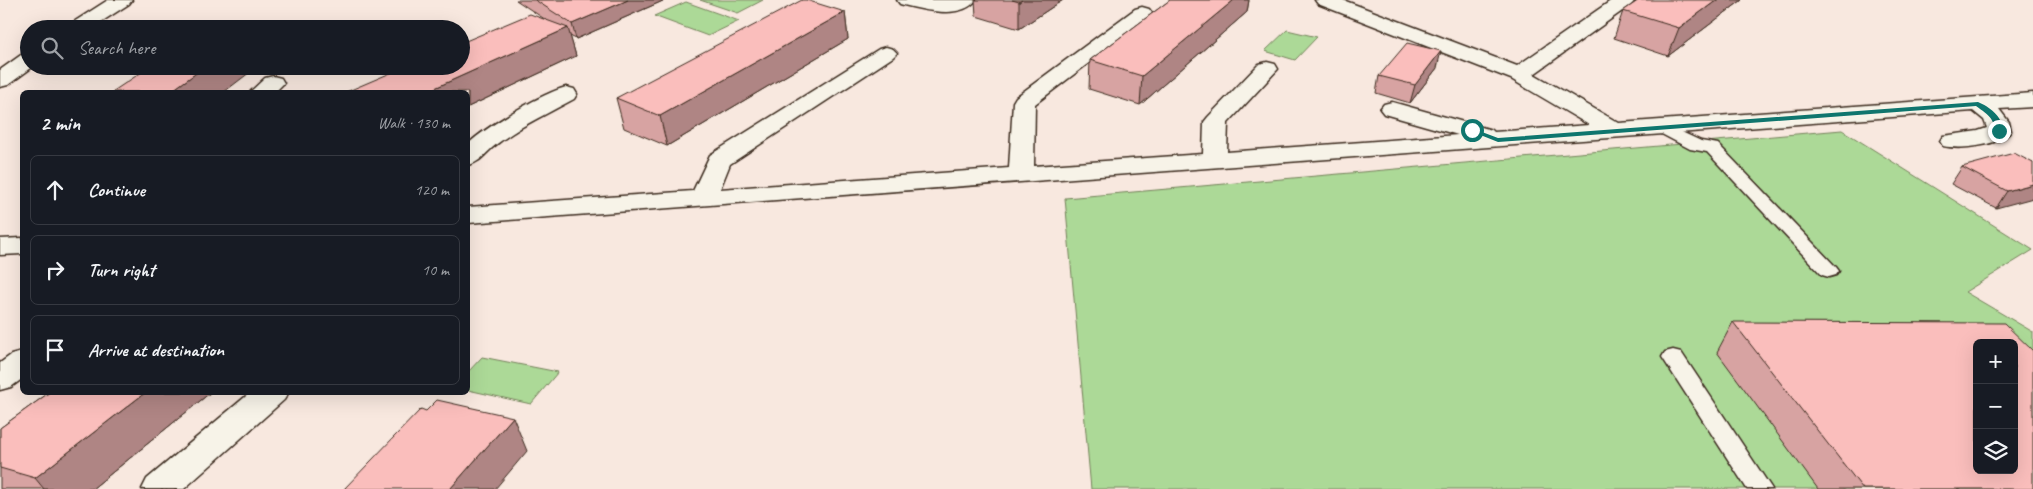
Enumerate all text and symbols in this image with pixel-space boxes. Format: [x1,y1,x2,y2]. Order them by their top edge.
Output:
search box [20,20,470,75]
icon: search [38,34,66,62]
text: Search here [78,36,155,60]
text: 2 min [40,110,80,136]
text: Walk · 130 m [378,113,450,133]
route start [1461,119,1484,142]
route end [1988,120,2011,143]
icon: ahead [41,176,69,204]
text: Continue [88,178,145,202]
text: 120 m [415,180,449,200]
icon: right [41,256,69,284]
text: Turn right [88,258,155,282]
text: 10 m [422,260,449,280]
icon: arrive [41,336,69,364]
text: Arrive at destination [88,338,224,362]
map controls [1973,339,2018,474]
button: + [1973,339,2018,384]
button: − [1973,384,2018,429]
button: layers [1973,429,2018,474]

